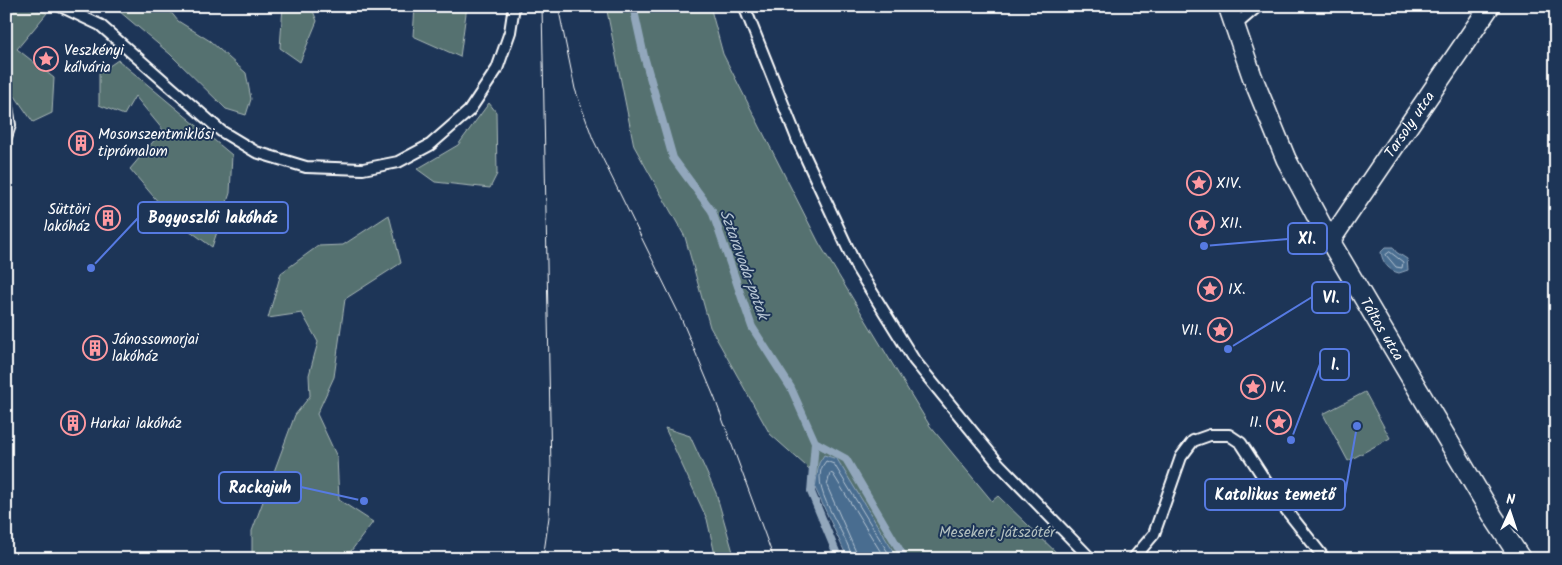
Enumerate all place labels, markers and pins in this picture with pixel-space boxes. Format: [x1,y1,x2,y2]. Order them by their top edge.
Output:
place label: Veszkényi kálvária [64,39,125,80]
place icon: Veszkényi kálvária [33,46,59,72]
place label: Mosonszentmiklósi tiprómalom [98,123,216,164]
building icon: Mosonszentmiklósi tiprómalom [68,130,94,156]
place icon: XIV. [1186,170,1212,196]
place label: XIV. [1216,172,1242,196]
place label: Süttöri lakóház [44,198,91,239]
callout: Bogyoszlói lakóház [138,202,288,233]
building icon: Süttöri lakóház [95,205,121,231]
place icon: XII. [1189,210,1215,236]
place label: XII. [1220,212,1242,236]
callout: XI. [1288,223,1327,254]
place icon: IX. [1197,276,1223,302]
place label: IX. [1228,278,1246,302]
callout: VI. [1312,282,1350,313]
place icon: VII. [1207,317,1233,343]
place label: VII. [1181,319,1202,343]
place label: Jánossomorjai lakóház [112,328,200,369]
building icon: Jánossomorjai lakóház [82,335,108,361]
callout: I. [1320,349,1349,380]
place icon: IV. [1240,374,1266,400]
place label: IV. [1270,376,1286,400]
place icon: II. [1266,409,1292,435]
building icon: Harkai lakóház [60,410,86,436]
place label: II. [1249,411,1262,435]
place label: Harkai lakóház [90,412,182,436]
callout: Rackajuh [219,472,301,503]
callout: Katolikus temető [1205,479,1345,510]

